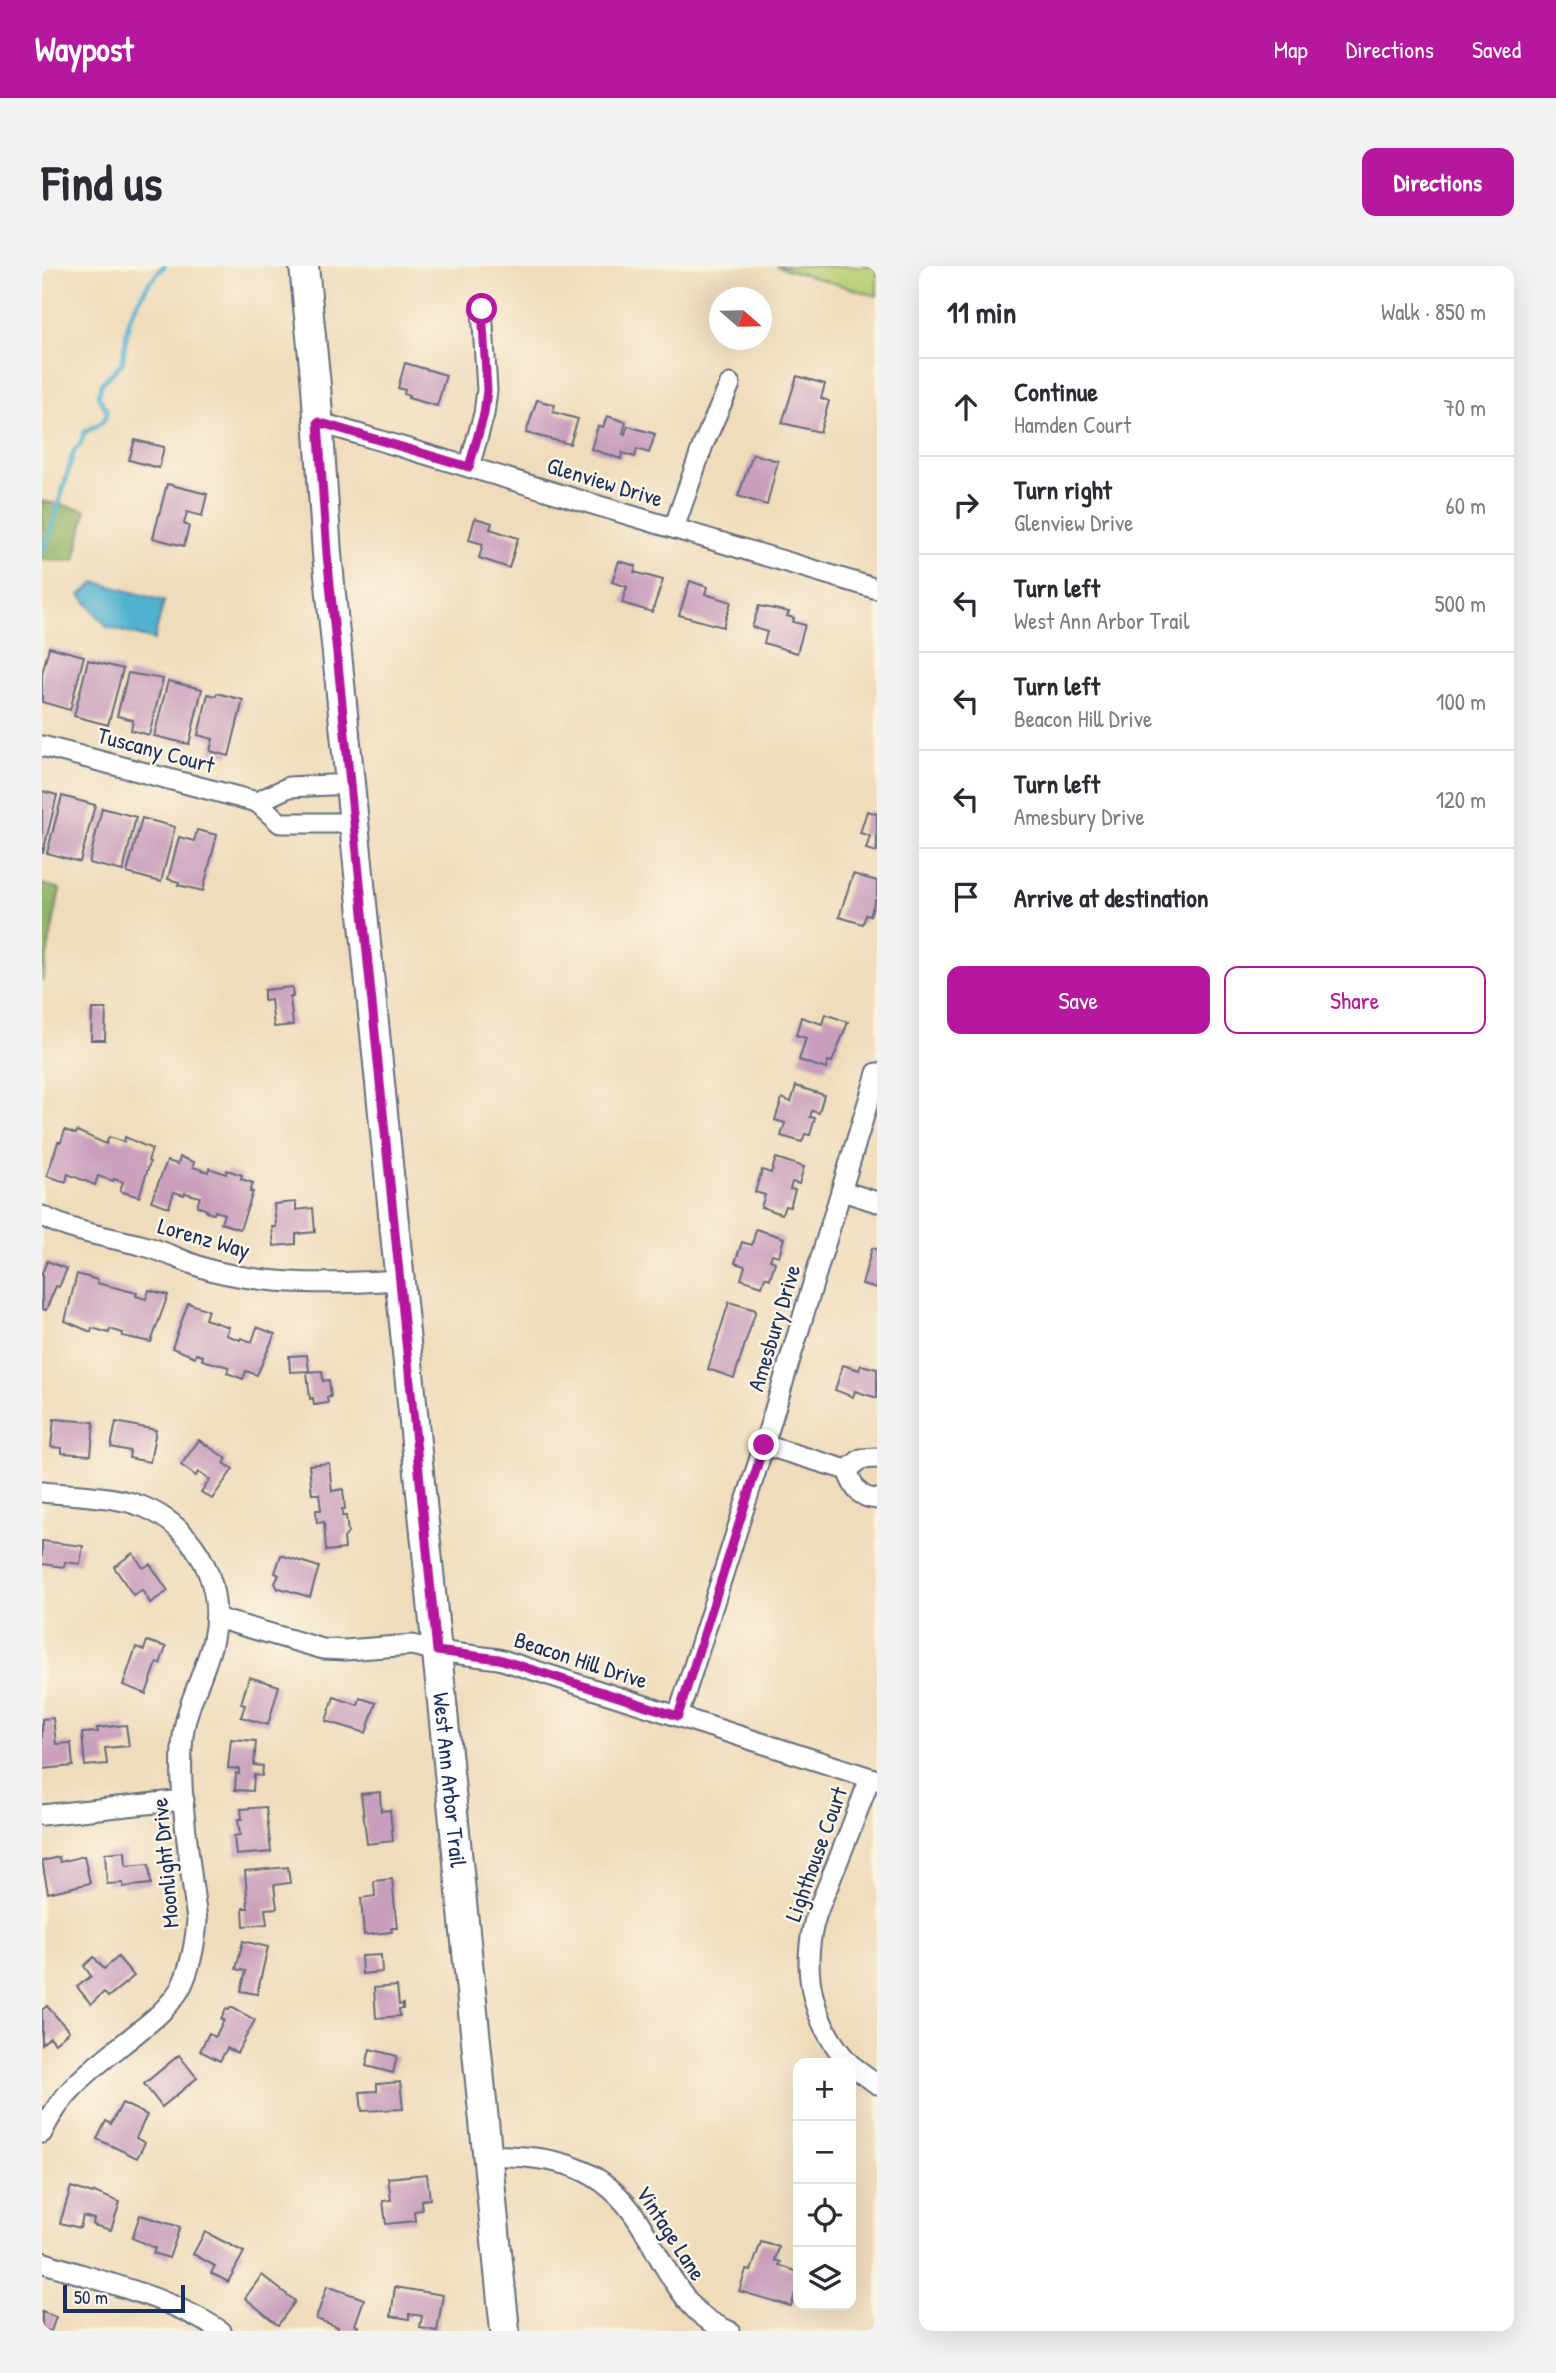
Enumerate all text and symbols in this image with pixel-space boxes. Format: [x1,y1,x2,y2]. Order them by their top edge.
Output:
text: Waypost [35,27,134,71]
text: Map [1274,33,1308,65]
text: Directions [1346,33,1434,65]
text: Saved [1472,33,1521,65]
button: Directions [1362,148,1514,216]
text: Find us [42,149,162,215]
north arrow [709,287,772,350]
text: 11 min [947,292,1016,332]
route start [466,293,497,324]
text: Walk · 850 m [1381,296,1486,327]
text: Continue [1014,374,1098,409]
icon: ahead [947,388,985,426]
text: 70 m [1443,392,1486,423]
text: Hamden Court [1014,409,1131,440]
street label: Glenview Drive [543,449,667,514]
text: Turn right [1014,472,1112,507]
icon: right [947,486,985,524]
text: 60 m [1446,490,1486,521]
text: Glenview Drive [1014,507,1133,538]
text: Turn left [1014,570,1100,605]
icon: left [947,584,985,622]
text: 500 m [1435,588,1486,619]
text: West Ann Arbor Trail [1014,605,1190,636]
text: Turn left [1014,668,1100,703]
icon: left [947,682,985,720]
text: 100 m [1436,686,1486,717]
text: Beacon Hill Drive [1014,703,1152,734]
street label: Tuscany Court [94,719,219,780]
text: Turn left [1014,766,1100,801]
icon: left [947,780,985,818]
text: 120 m [1436,784,1486,815]
text: Amesbury Drive [1014,801,1145,832]
icon: arrive [947,878,985,916]
text: Arrive at destination [1014,880,1209,915]
button: Save [947,966,1210,1034]
button: Share [1224,966,1486,1034]
street label: Lorenz Way [155,1210,254,1265]
street label: Amesbury Drive [740,1261,807,1395]
route end [748,1429,779,1460]
street label: Beacon Hill Drive [511,1623,652,1696]
street label: West Ann Arbor Trail [426,1691,475,1870]
street label: Lighthouse Court [777,1781,855,1925]
street label: Moonlight Drive [143,1797,186,1929]
map controls [793,2058,856,2310]
button: + [793,2058,856,2121]
button: − [793,2121,856,2184]
street label: Vintage Lane [629,2179,714,2286]
button: locate [793,2184,856,2247]
button: layers [793,2247,856,2310]
scale bar [63,2282,186,2314]
text: 50 m [74,2284,108,2310]

